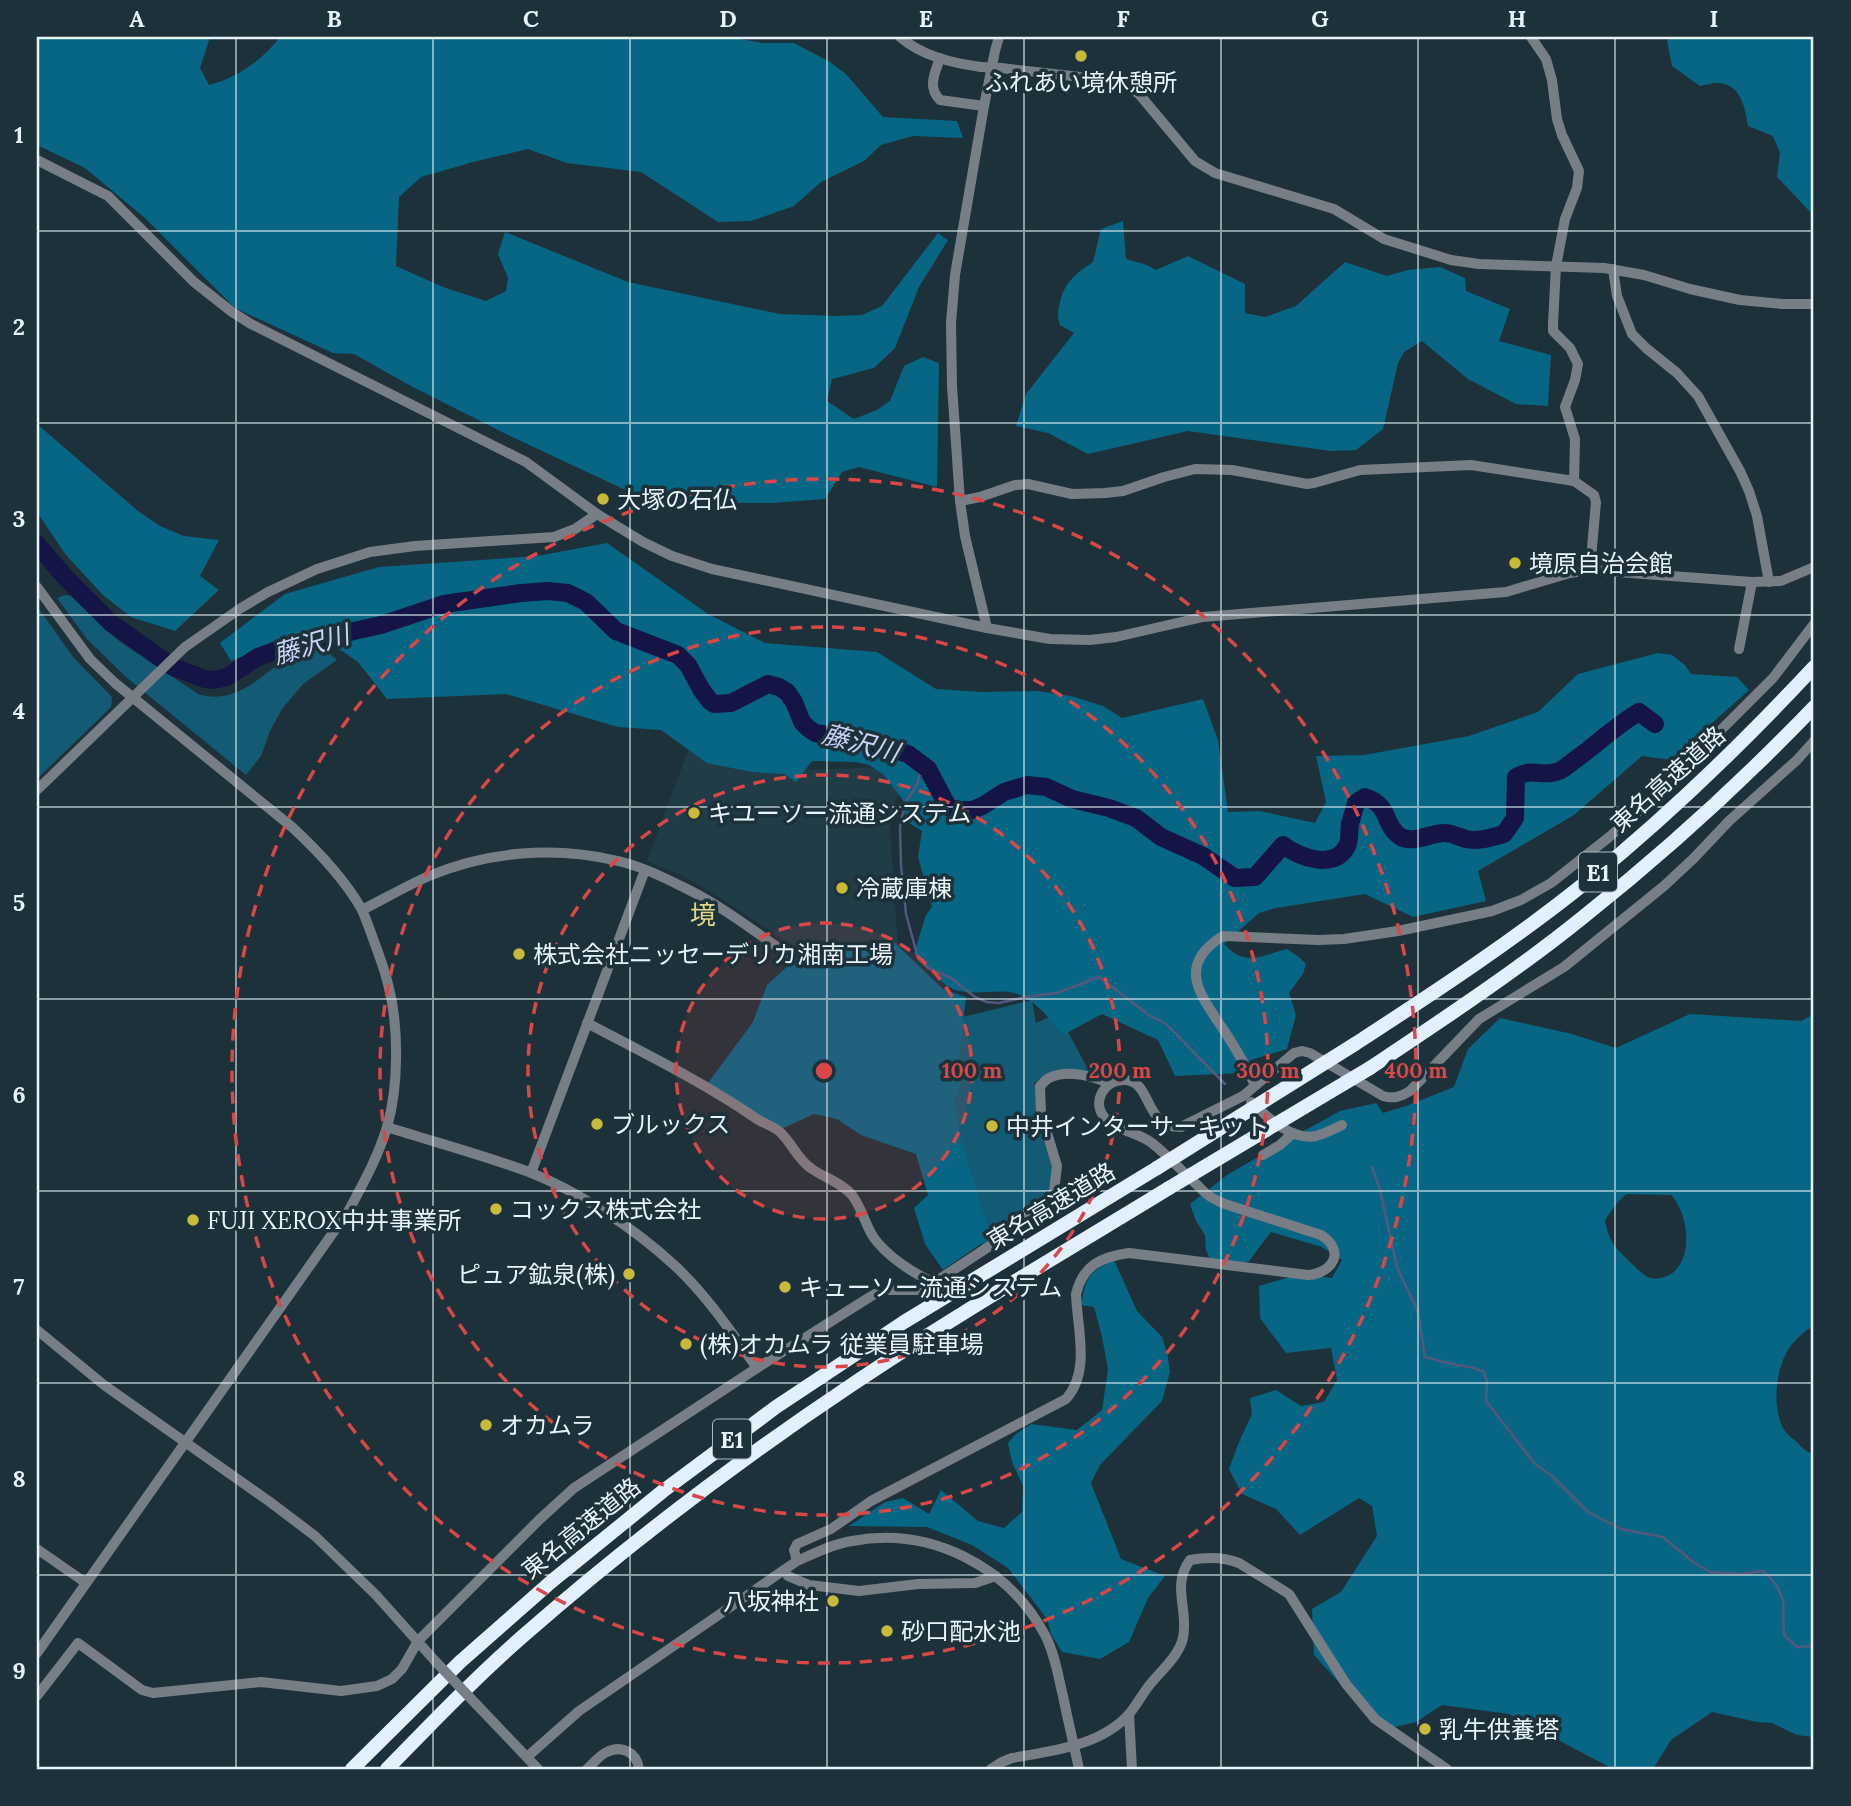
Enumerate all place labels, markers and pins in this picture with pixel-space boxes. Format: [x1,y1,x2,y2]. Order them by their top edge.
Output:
marker: ふれあい境休憩所 [1073,48,1089,64]
place label: ふれあい境休憩所 [985,67,1177,98]
place label: 大塚の石仏 [617,484,737,515]
marker: 大塚の石仏 [595,491,611,507]
place label: 境原自治会館 [1529,548,1673,579]
marker: 境原自治会館 [1507,555,1523,571]
place label: キユーソー流通システム [708,798,971,829]
marker: キユーソー流通システム [686,805,702,821]
place label: 冷蔵庫棟 [856,873,952,904]
marker: 冷蔵庫棟 [834,880,850,896]
place label: 株式会社ニッセーデリカ湘南工場 [533,939,893,970]
marker: 株式会社ニッセーデリカ湘南工場 [511,946,527,962]
centre of rings [812,1059,836,1083]
place label: ブルックス [611,1109,730,1140]
place label: 中井インターサーキット [1006,1111,1270,1142]
marker: ブルックス [589,1116,605,1132]
marker: 中井インターサーキット [984,1118,1000,1134]
place label: コックス株式会社 [510,1194,701,1225]
marker: コックス株式会社 [488,1201,504,1217]
place label: FUJI XEROX中井事業所 [207,1205,461,1236]
marker: FUJI XEROX中井事業所 [185,1212,201,1228]
place label: ピュア鉱泉(株) [457,1259,615,1290]
marker: ピュア鉱泉(株) [621,1266,637,1282]
place label: キューソー流通システム [799,1272,1062,1303]
marker: キューソー流通システム [777,1279,793,1295]
place label: (株)オカムラ 従業員駐車場 [700,1329,984,1360]
marker: (株)オカムラ 従業員駐車場 [678,1336,694,1352]
place label: オカムラ [500,1410,595,1441]
marker: オカムラ [478,1417,494,1433]
place label: 八坂神社 [723,1586,819,1617]
marker: 八坂神社 [825,1593,841,1609]
place label: 砂口配水池 [901,1616,1021,1647]
marker: 砂口配水池 [879,1623,895,1639]
place label: 乳牛供養塔 [1439,1714,1559,1745]
marker: 乳牛供養塔 [1417,1721,1433,1737]

